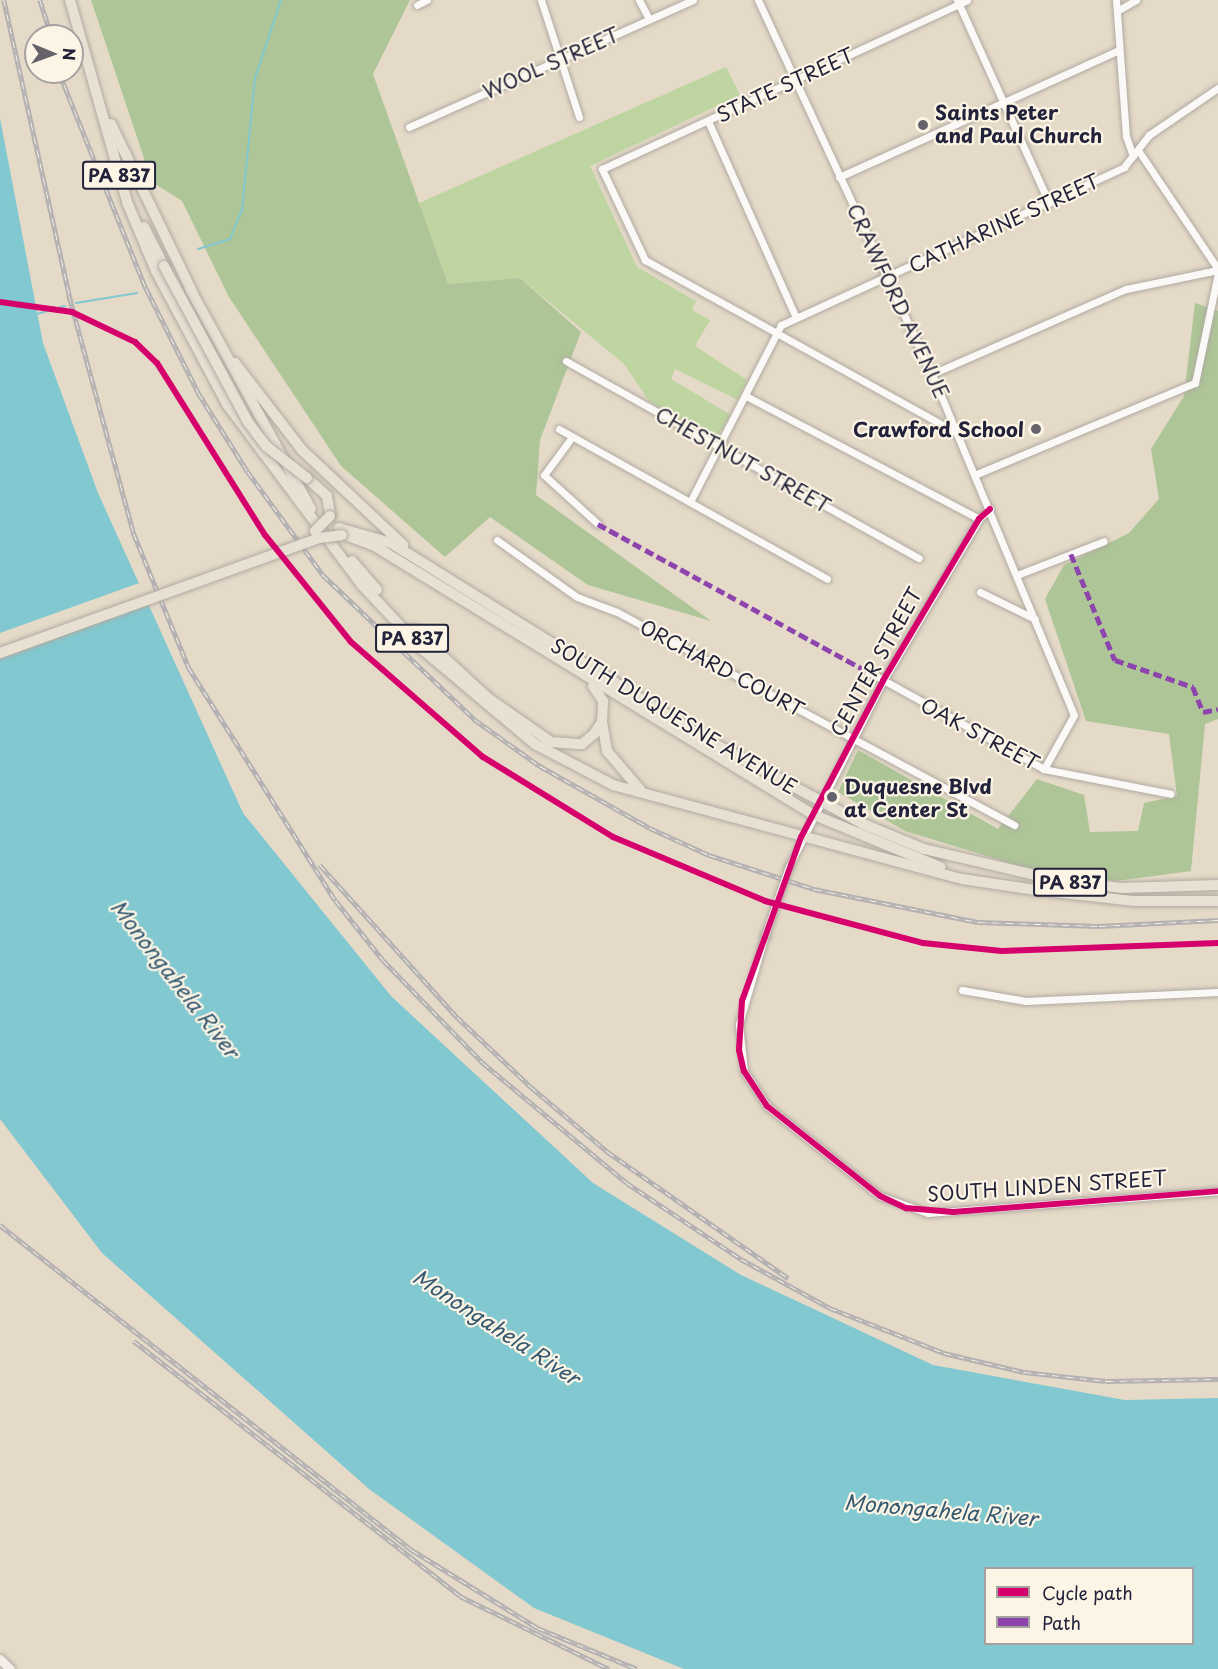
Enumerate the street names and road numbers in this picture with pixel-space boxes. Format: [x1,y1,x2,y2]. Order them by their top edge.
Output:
street label: WOOL STREET [477,21,625,105]
street label: STATE STREET [712,43,858,127]
road number: PA 837 [82,160,156,190]
street label: CATHARINE STREET [904,168,1104,278]
street label: CRAWFORD AVENUE [843,200,953,402]
street label: CHESTNUT STREET [651,402,835,518]
street label: CENTER STREET [824,582,928,742]
street label: ORCHARD COURT [635,614,809,722]
road number: PA 837 [374,623,450,653]
street label: SOUTH DUQUESNE AVENUE [546,633,802,799]
street label: OAK STREET [917,693,1043,775]
road number: PA 837 [1032,867,1108,897]
street label: SOUTH LINDEN STREET [927,1166,1167,1206]

